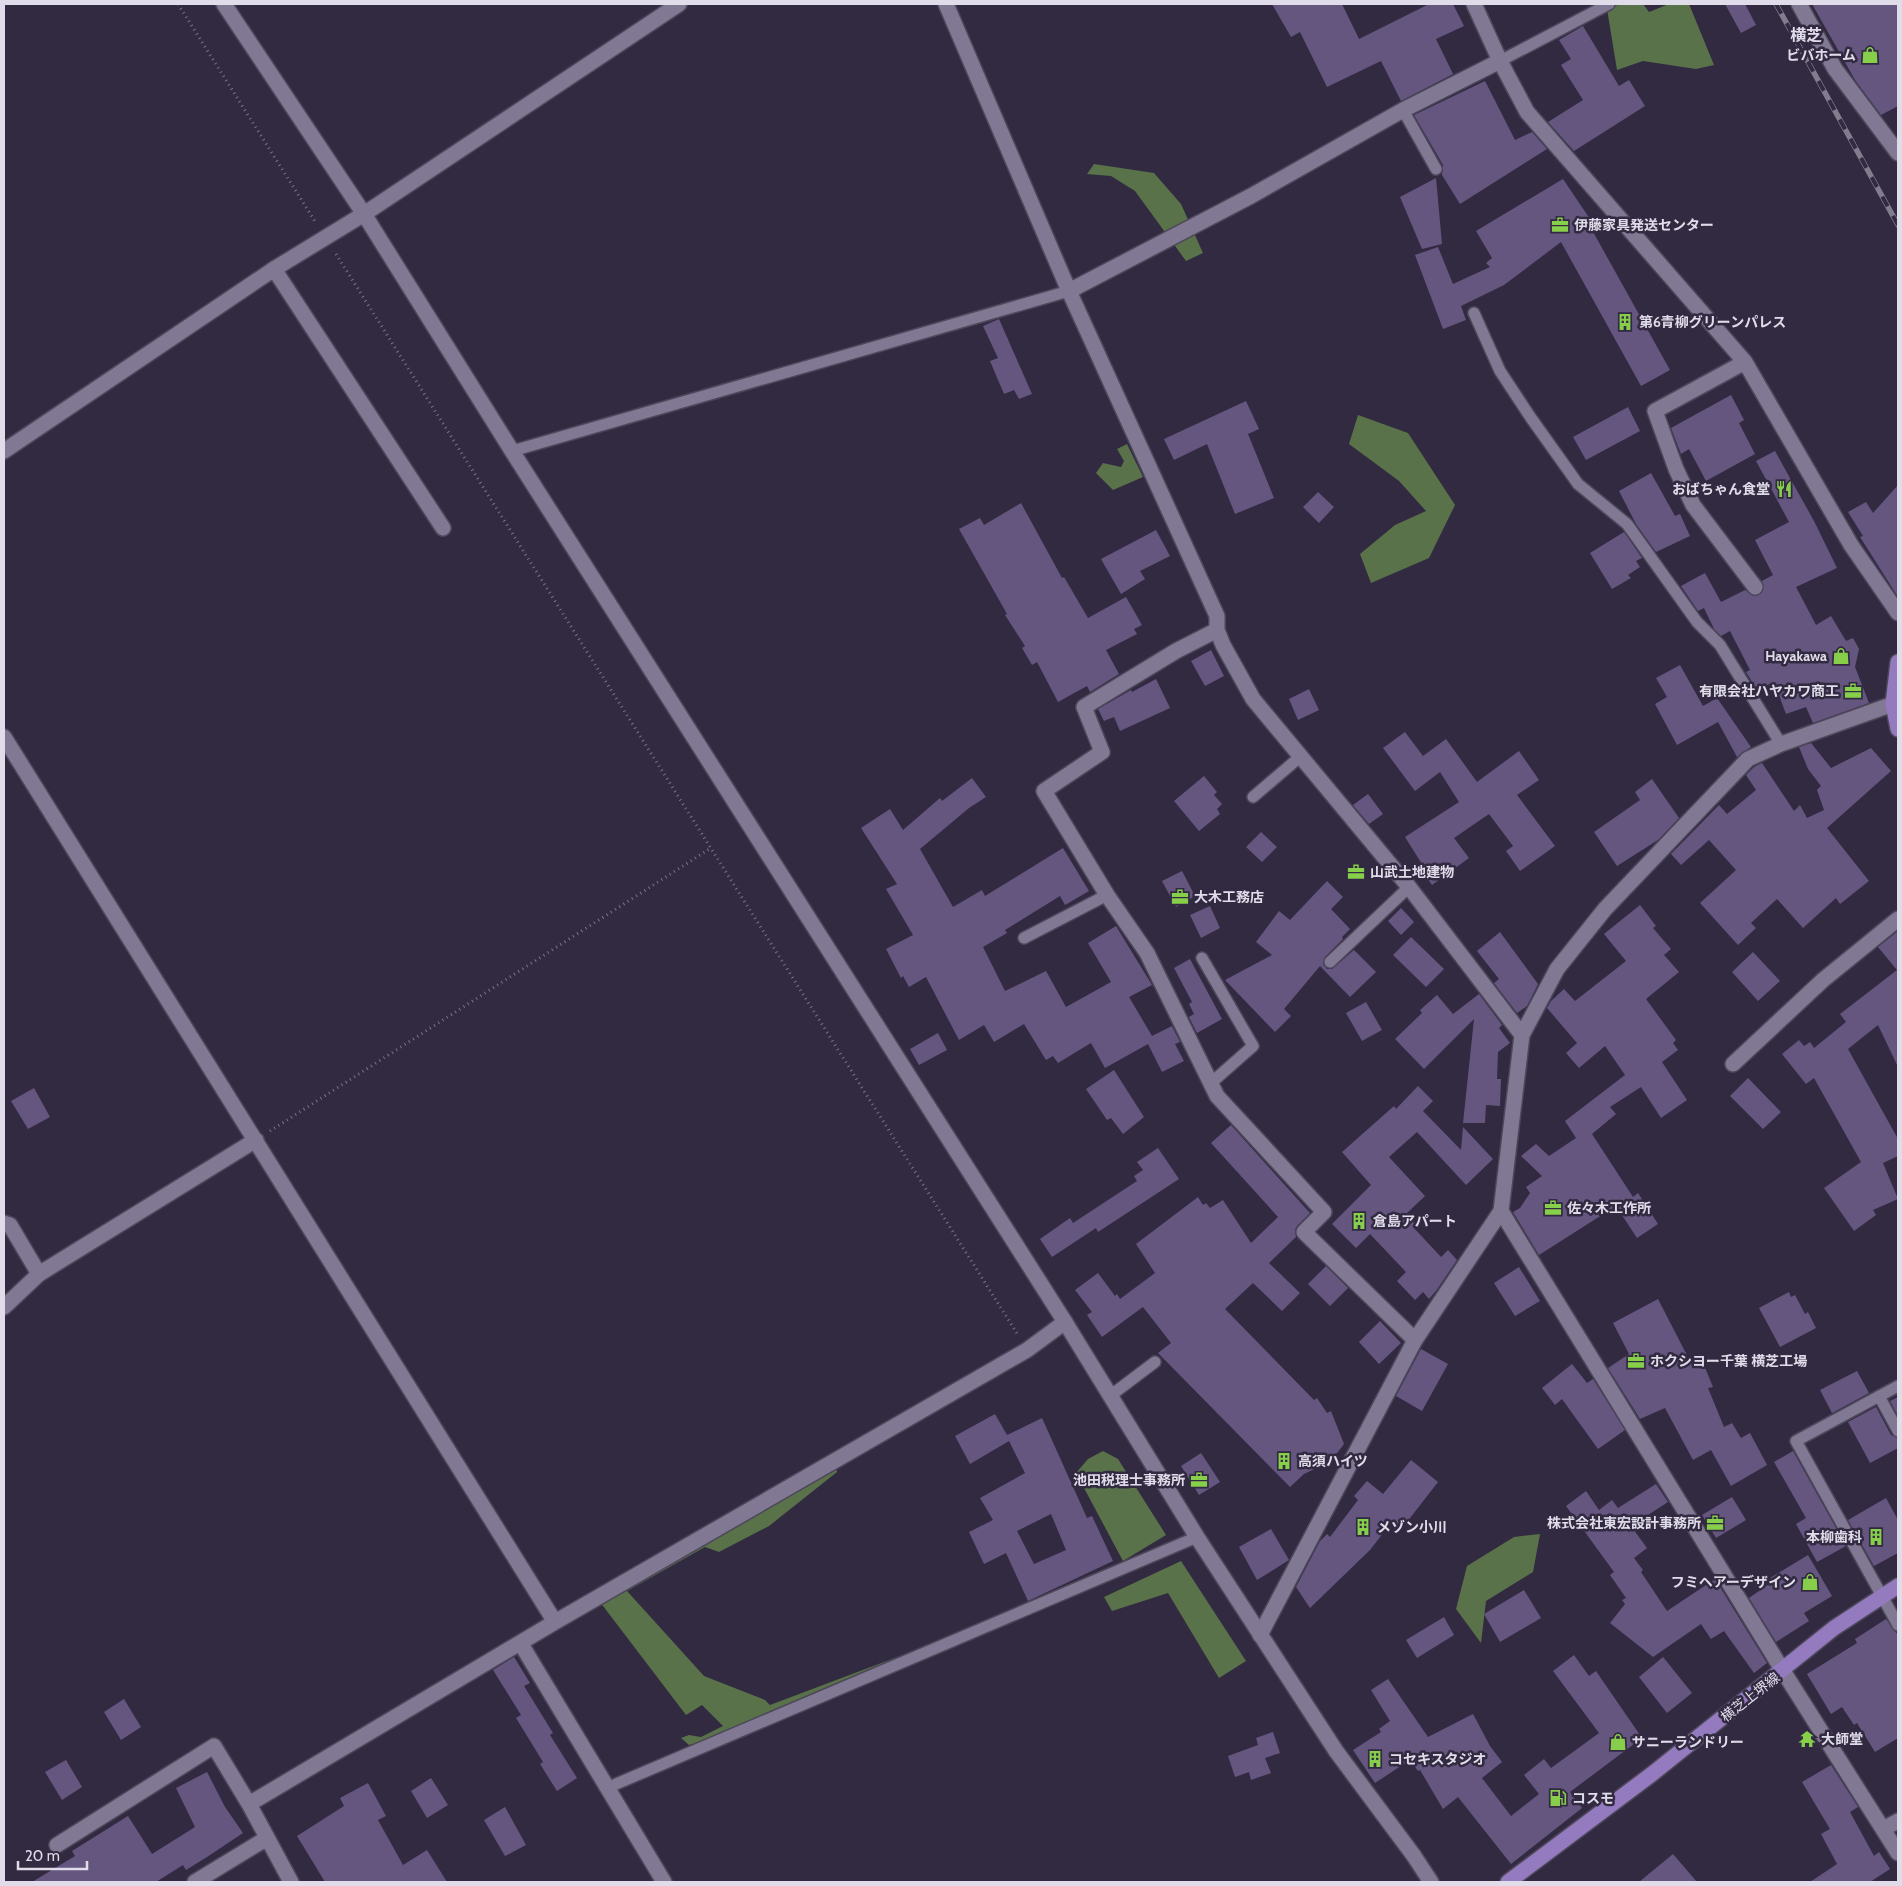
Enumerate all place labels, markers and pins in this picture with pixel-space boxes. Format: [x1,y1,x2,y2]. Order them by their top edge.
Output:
shop icon: ビバホーム [1860,45,1880,65]
place label: ビバホーム [1786,46,1856,64]
office icon: 伊藤家具発送センター [1550,215,1570,235]
place label: 伊藤家具発送センター [1574,216,1714,234]
building icon: 第6青柳グリーンパレス [1615,312,1635,332]
place label: 第6青柳グリーンパレス [1639,313,1786,331]
restaurant icon: おばちゃん食堂 [1774,479,1794,499]
place label: おばちゃん食堂 [1672,480,1770,498]
shop icon: Hayakawa [1831,646,1851,666]
place label: Hayakawa [1765,647,1827,665]
office icon: 有限会社ハヤカワ商工 [1843,681,1863,701]
place label: 有限会社ハヤカワ商工 [1699,682,1839,700]
office icon: 山武土地建物 [1346,862,1366,882]
place label: 山武土地建物 [1370,863,1454,881]
office icon: 大木工務店 [1170,887,1190,907]
place label: 大木工務店 [1194,888,1264,906]
office icon: 佐々木工作所 [1543,1198,1563,1218]
place label: 佐々木工作所 [1567,1199,1651,1217]
building icon: 倉島アパート [1349,1211,1369,1231]
place label: 倉島アパート [1373,1212,1457,1230]
office icon: ホクシヨー千葉 横芝工場 [1626,1351,1646,1371]
place label: ホクシヨー千葉 横芝工場 [1650,1352,1807,1370]
building icon: 高須ハイツ [1274,1451,1294,1471]
place label: 高須ハイツ [1298,1452,1368,1470]
office icon: 池田税理士事務所 [1189,1470,1209,1490]
place label: 池田税理士事務所 [1073,1471,1185,1489]
office icon: 株式会社東宏設計事務所 [1705,1513,1725,1533]
place label: 株式会社東宏設計事務所 [1547,1514,1701,1532]
building icon: メゾン小川 [1353,1517,1373,1537]
place label: メゾン小川 [1377,1518,1447,1536]
building icon: 本柳歯科 [1866,1527,1886,1547]
place label: 本柳歯科 [1806,1528,1862,1546]
shop icon: フミヘアーデザイン [1800,1572,1820,1592]
place label: フミヘアーデザイン [1671,1573,1796,1591]
temple icon: 大師堂 [1797,1729,1817,1749]
place label: 大師堂 [1821,1730,1863,1748]
shop icon: サニーランドリー [1608,1732,1628,1752]
place label: サニーランドリー [1632,1733,1744,1751]
building icon: コセキスタジオ [1365,1749,1385,1769]
place label: コセキスタジオ [1389,1750,1487,1768]
fuel station icon: コスモ [1548,1788,1568,1808]
place label: コスモ [1572,1789,1614,1807]

